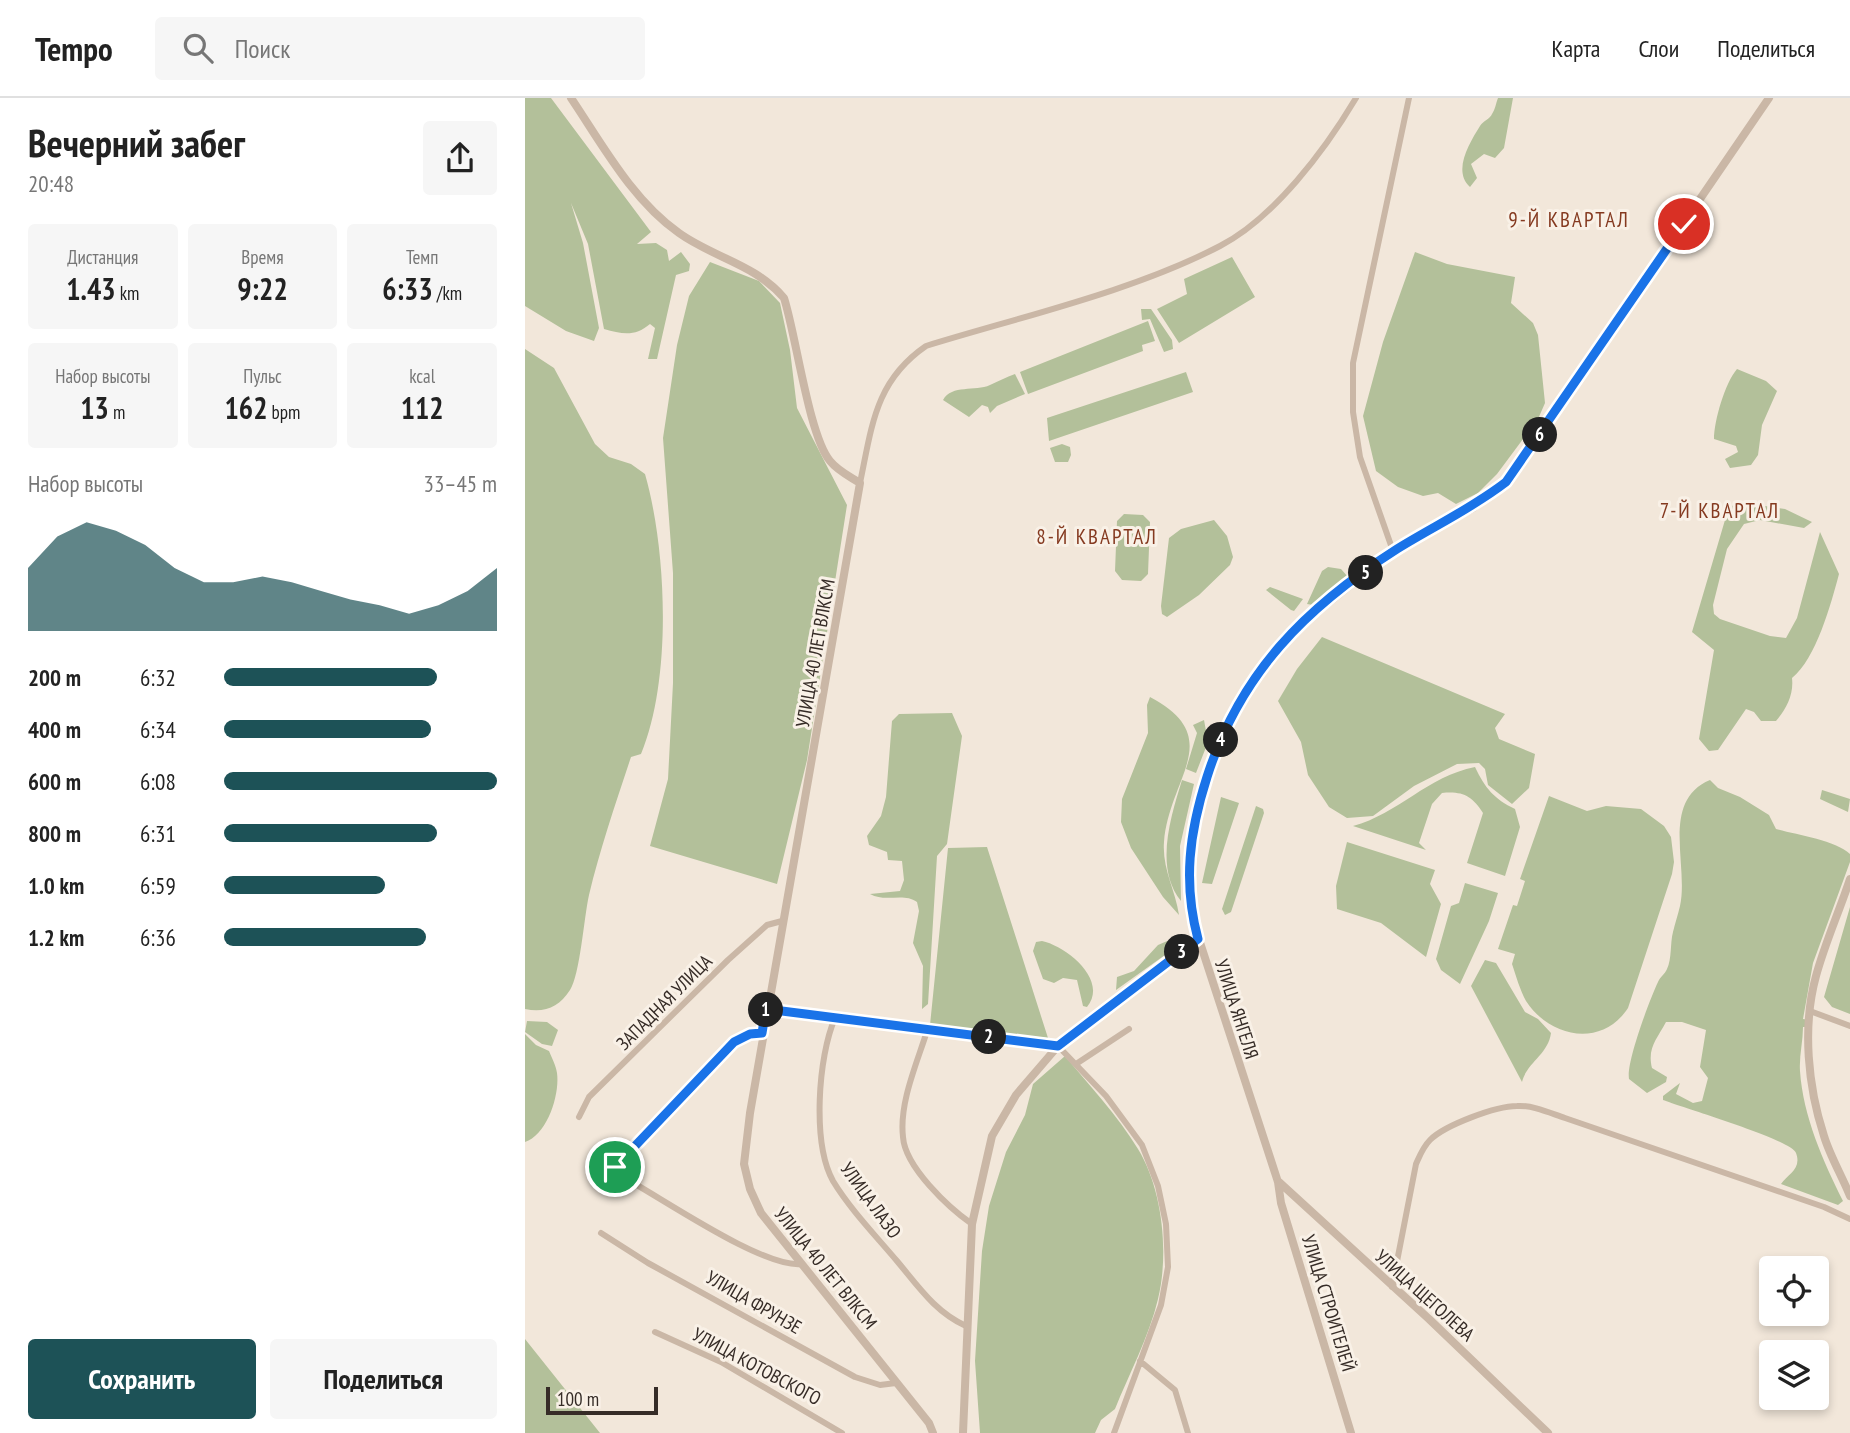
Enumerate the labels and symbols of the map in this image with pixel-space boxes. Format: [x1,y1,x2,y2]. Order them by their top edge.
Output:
pin [1654,194,1714,254]
district label: 9-Й КВАРТАЛ [1508,206,1630,233]
pin: 6 [1523,418,1557,452]
district label: 7-Й КВАРТАЛ [1660,497,1780,524]
district label: 8-Й КВАРТАЛ [1036,523,1158,550]
pin: 5 [1349,556,1383,590]
street label: УЛИЦА 40 ЛЕТ ВЛКСМ [790,577,840,729]
pin: 4 [1203,722,1239,758]
pin: 3 [1165,934,1199,970]
street label: ЗАПАДНАЯ УЛИЦА [611,949,717,1055]
street label: УЛИЦА ЯНГЕЛЯ [1210,956,1264,1062]
pin: 1 [749,992,783,1028]
pin: 2 [972,1020,1007,1054]
pin [585,1137,645,1197]
street label: УЛИЦА ЛАЗО [835,1157,907,1243]
street label: УЛИЦА 40 ЛЕТ ВЛКСМ [769,1202,883,1334]
street label: УЛИЦА СТРОИТЕЛЕЙ [1297,1232,1361,1374]
street label: УЛИЦА ЩЕГОЛЕВА [1370,1244,1480,1346]
street label: УЛИЦА ФРУНЗЕ [702,1265,806,1339]
street label: УЛИЦА КОТОВСКОГО [689,1322,825,1410]
scale bar [546,1384,658,1416]

